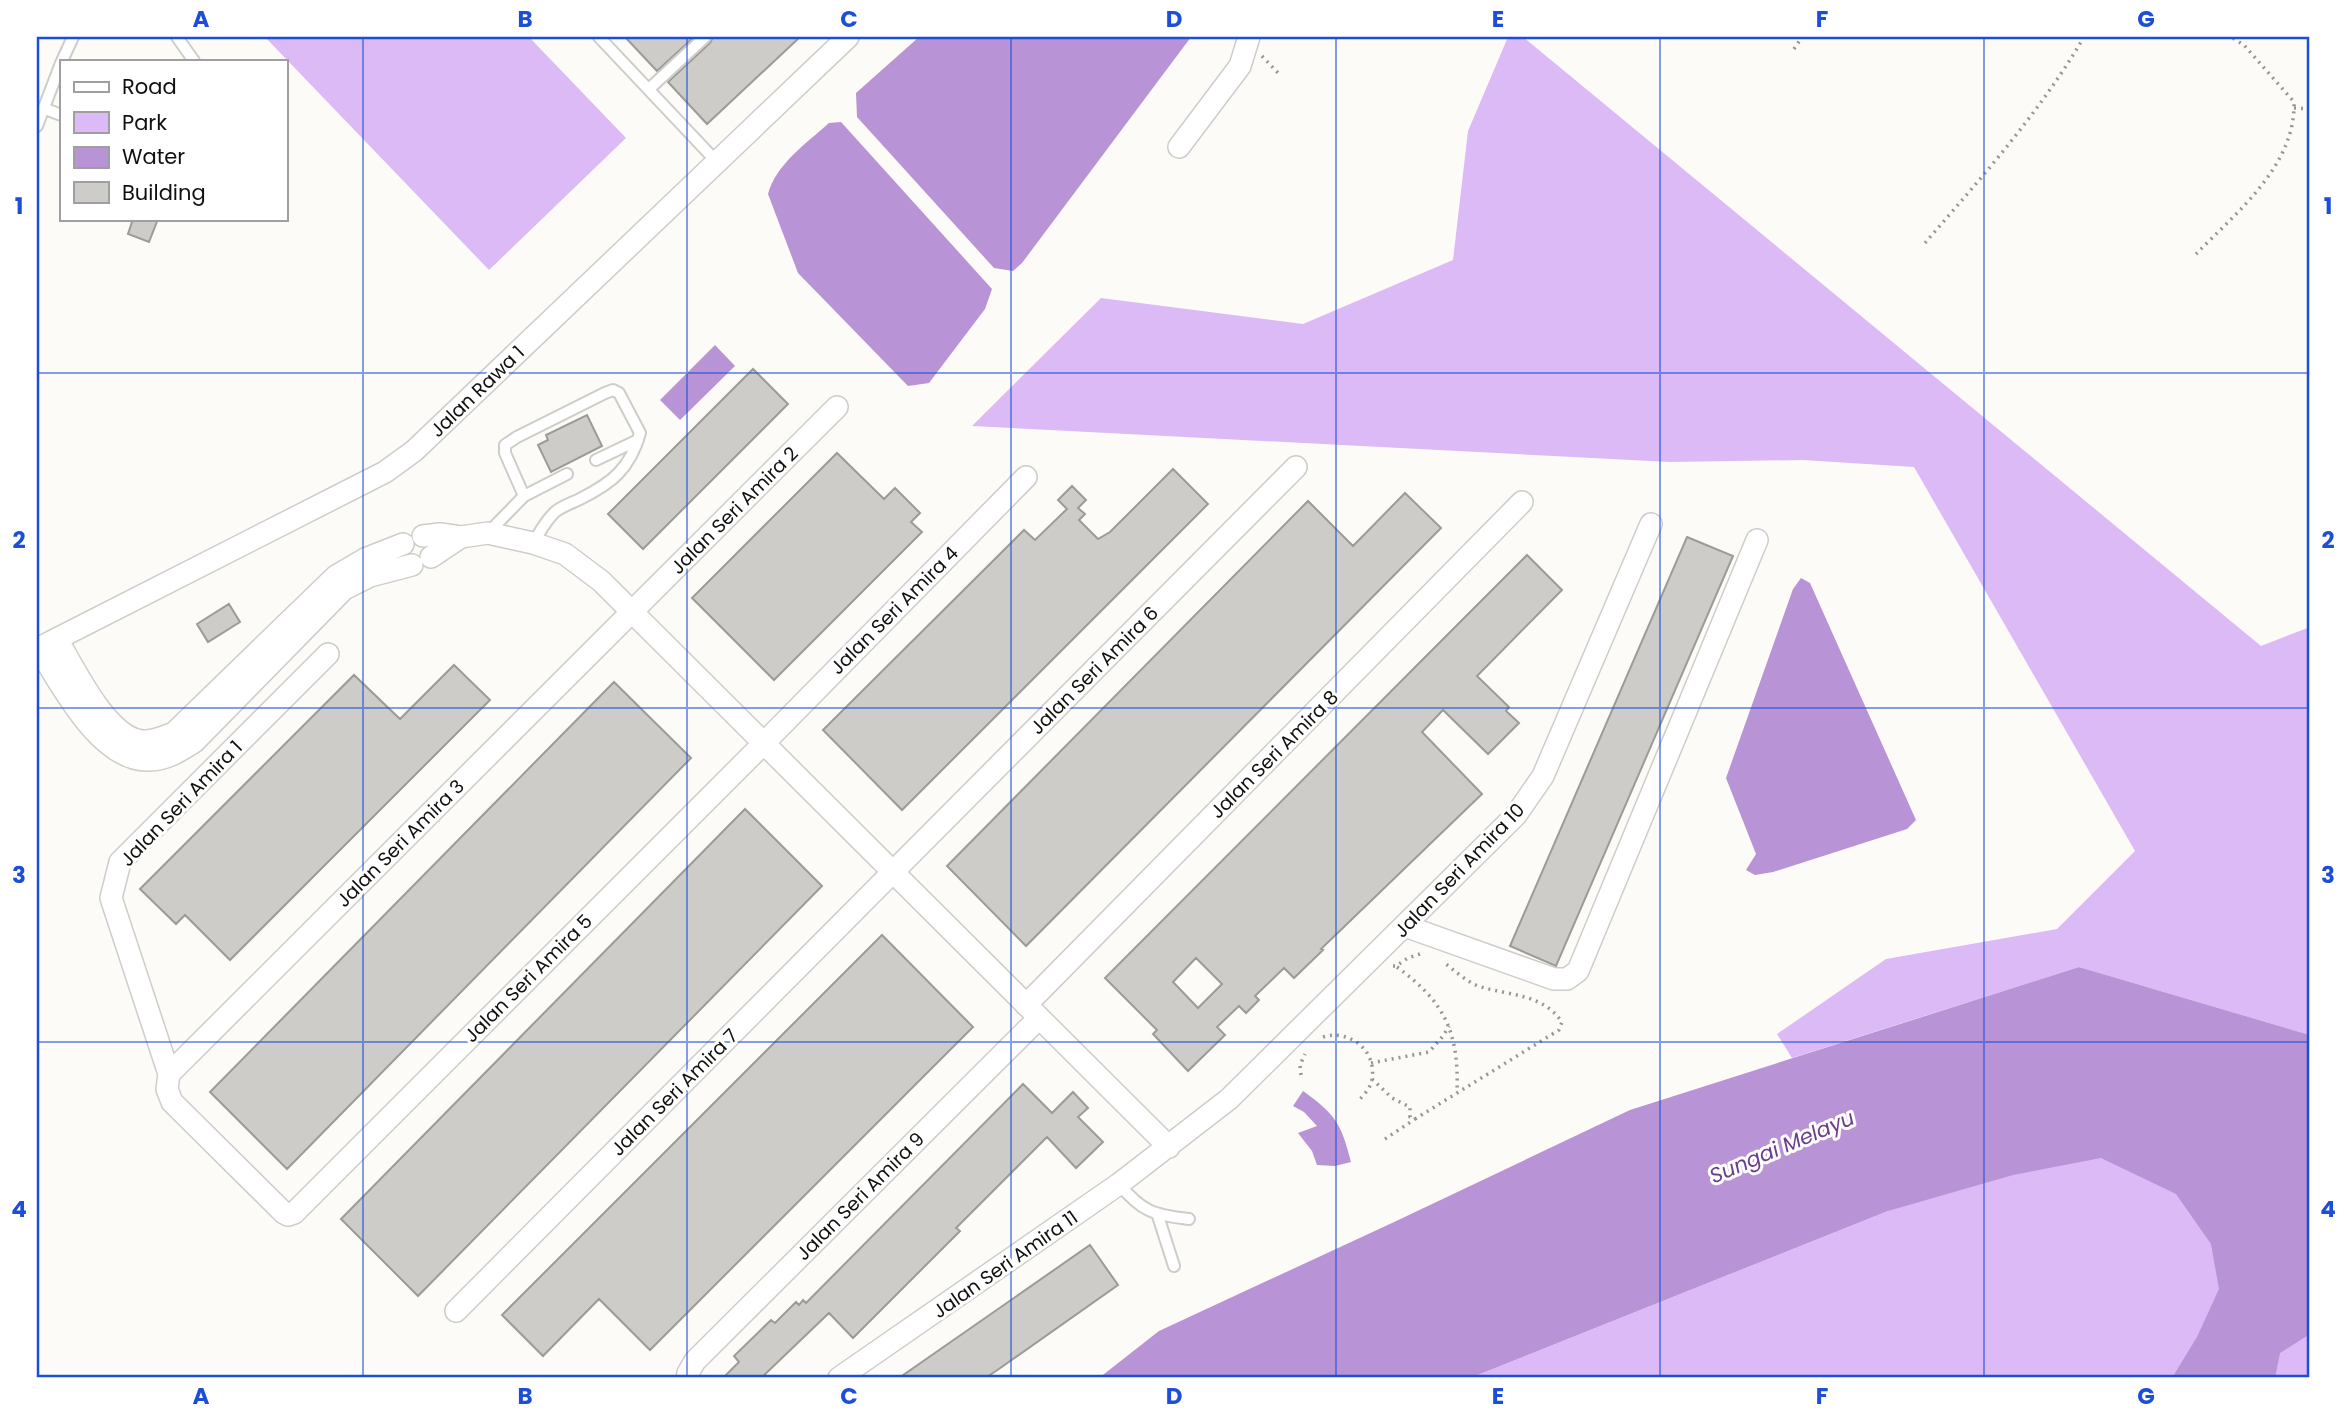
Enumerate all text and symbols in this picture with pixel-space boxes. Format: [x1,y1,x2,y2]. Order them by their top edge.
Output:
text: A [193,3,210,35]
text: B [517,3,533,35]
text: C [840,3,858,35]
text: D [1166,3,1182,35]
text: E [1492,3,1504,35]
text: F [1816,3,1828,35]
text: G [2137,3,2155,35]
legend [60,60,287,220]
text: Road [122,72,177,101]
text: Park [122,108,167,137]
text: Water [122,142,185,171]
text: Building [122,178,206,207]
text: 1 [15,190,23,222]
text: 1 [2324,190,2332,222]
street label: Jalan Rawa 1 [424,339,530,443]
street label: Jalan Seri Amira 2 [665,441,804,580]
text: 2 [12,524,26,556]
text: 2 [2321,524,2335,556]
street label: Jalan Seri Amira 4 [824,540,965,681]
street label: Jalan Seri Amira 6 [1024,600,1165,741]
street label: Jalan Seri Amira 8 [1204,684,1345,825]
street label: Jalan Seri Amira 1 [114,734,249,872]
street label: Jalan Seri Amira 3 [330,773,470,913]
street label: Jalan Seri Amira 10 [1388,797,1531,944]
text: 3 [12,859,26,891]
text: 3 [2321,859,2335,891]
street label: Jalan Seri Amira 5 [458,908,599,1049]
street label: Jalan Seri Amira 7 [605,1023,744,1162]
water label: Sungai Melayu [1705,1103,1859,1190]
street label: Jalan Seri Amira 9 [790,1126,931,1267]
text: 4 [11,1193,27,1225]
text: 4 [2320,1193,2336,1225]
street label: Jalan Seri Amira 11 [927,1204,1083,1325]
text: A [193,1380,210,1412]
text: B [517,1380,533,1412]
text: C [840,1380,858,1412]
text: D [1166,1380,1182,1412]
text: E [1492,1380,1504,1412]
text: F [1816,1380,1828,1412]
text: G [2137,1380,2155,1412]

